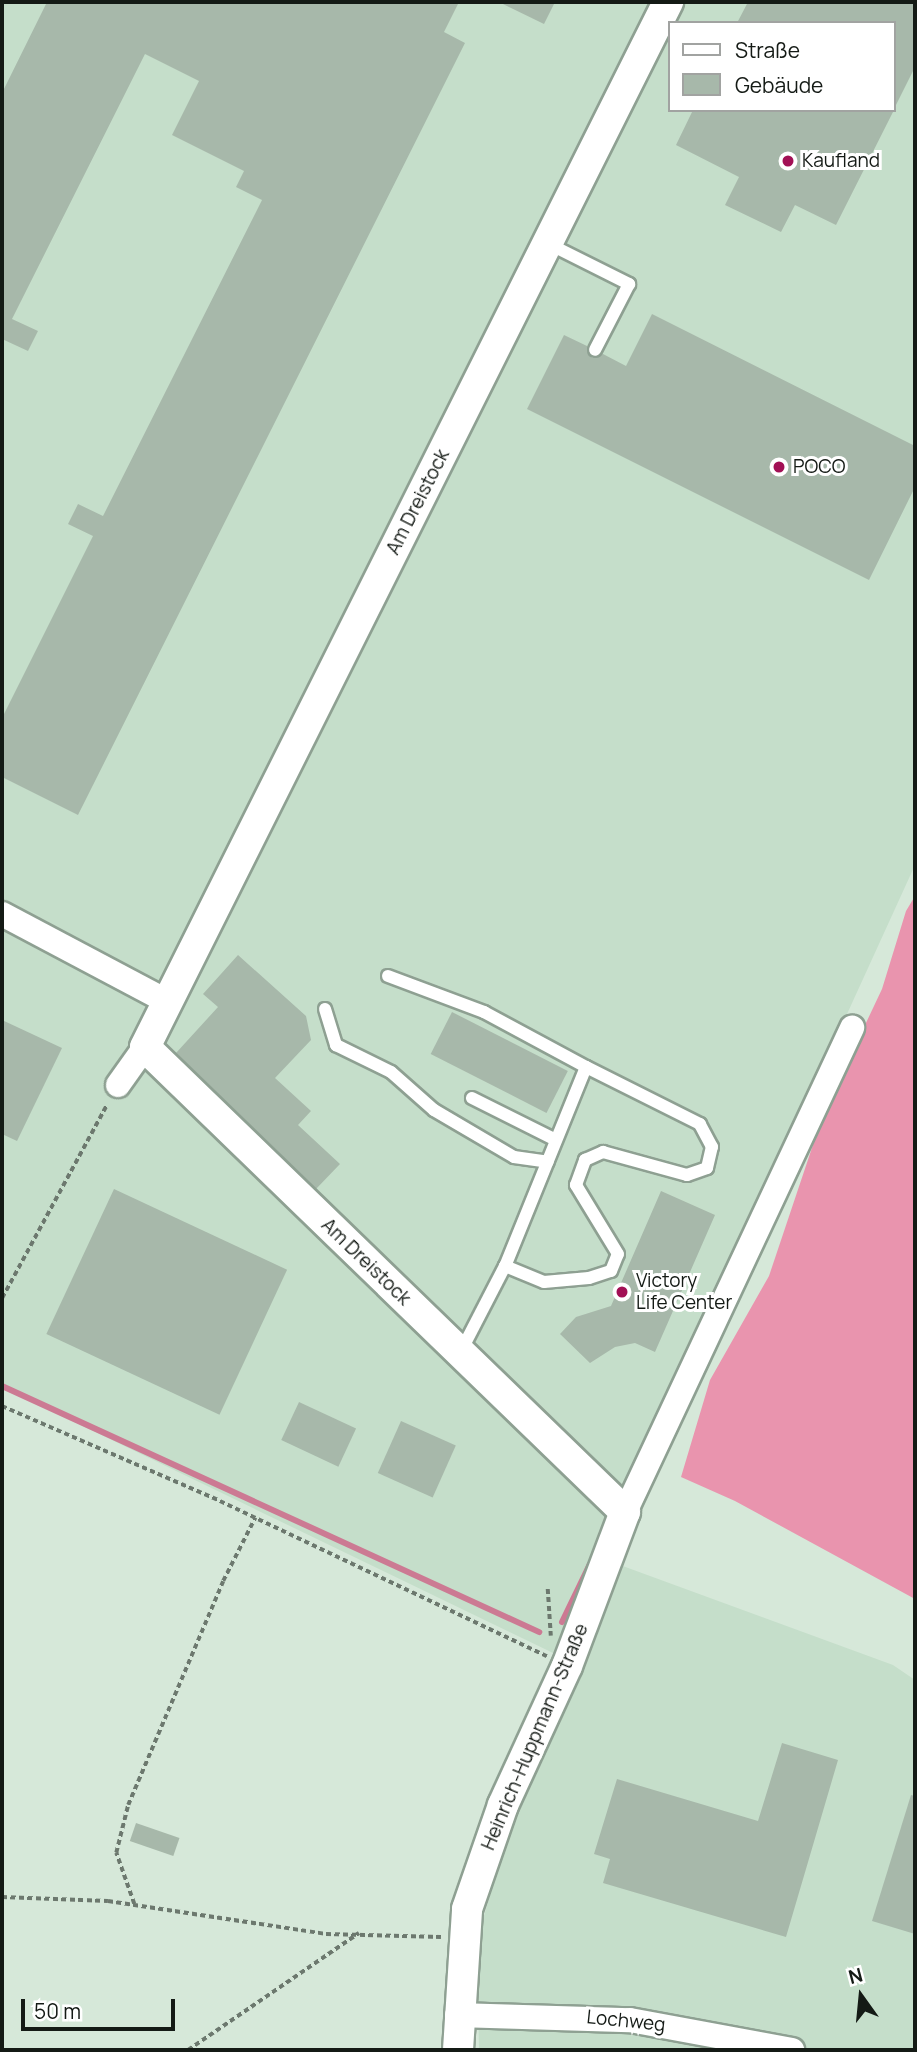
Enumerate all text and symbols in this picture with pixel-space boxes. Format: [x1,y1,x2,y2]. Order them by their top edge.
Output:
legend [668,21,896,112]
text: Straße [735,36,800,64]
text: Gebäude [735,71,823,99]
place label: Kaufland [802,150,880,172]
marker: Kaufland [780,153,796,169]
street label: Am Dreistock [382,445,454,559]
place label: POCO [793,456,846,478]
marker: POCO [771,459,787,475]
street label: Am Dreistock [317,1214,415,1310]
place label: Victory Life Center [636,1270,732,1314]
marker: Victory Life Center [614,1284,630,1300]
street label: Heinrich-Huppmann-Straße [477,1620,593,1854]
north arrow [826,1961,896,2031]
text: N [846,1961,866,1990]
scale bar [24,1986,178,2030]
text: 50 m [34,1997,81,2025]
street label: Lochweg [585,2006,667,2036]

